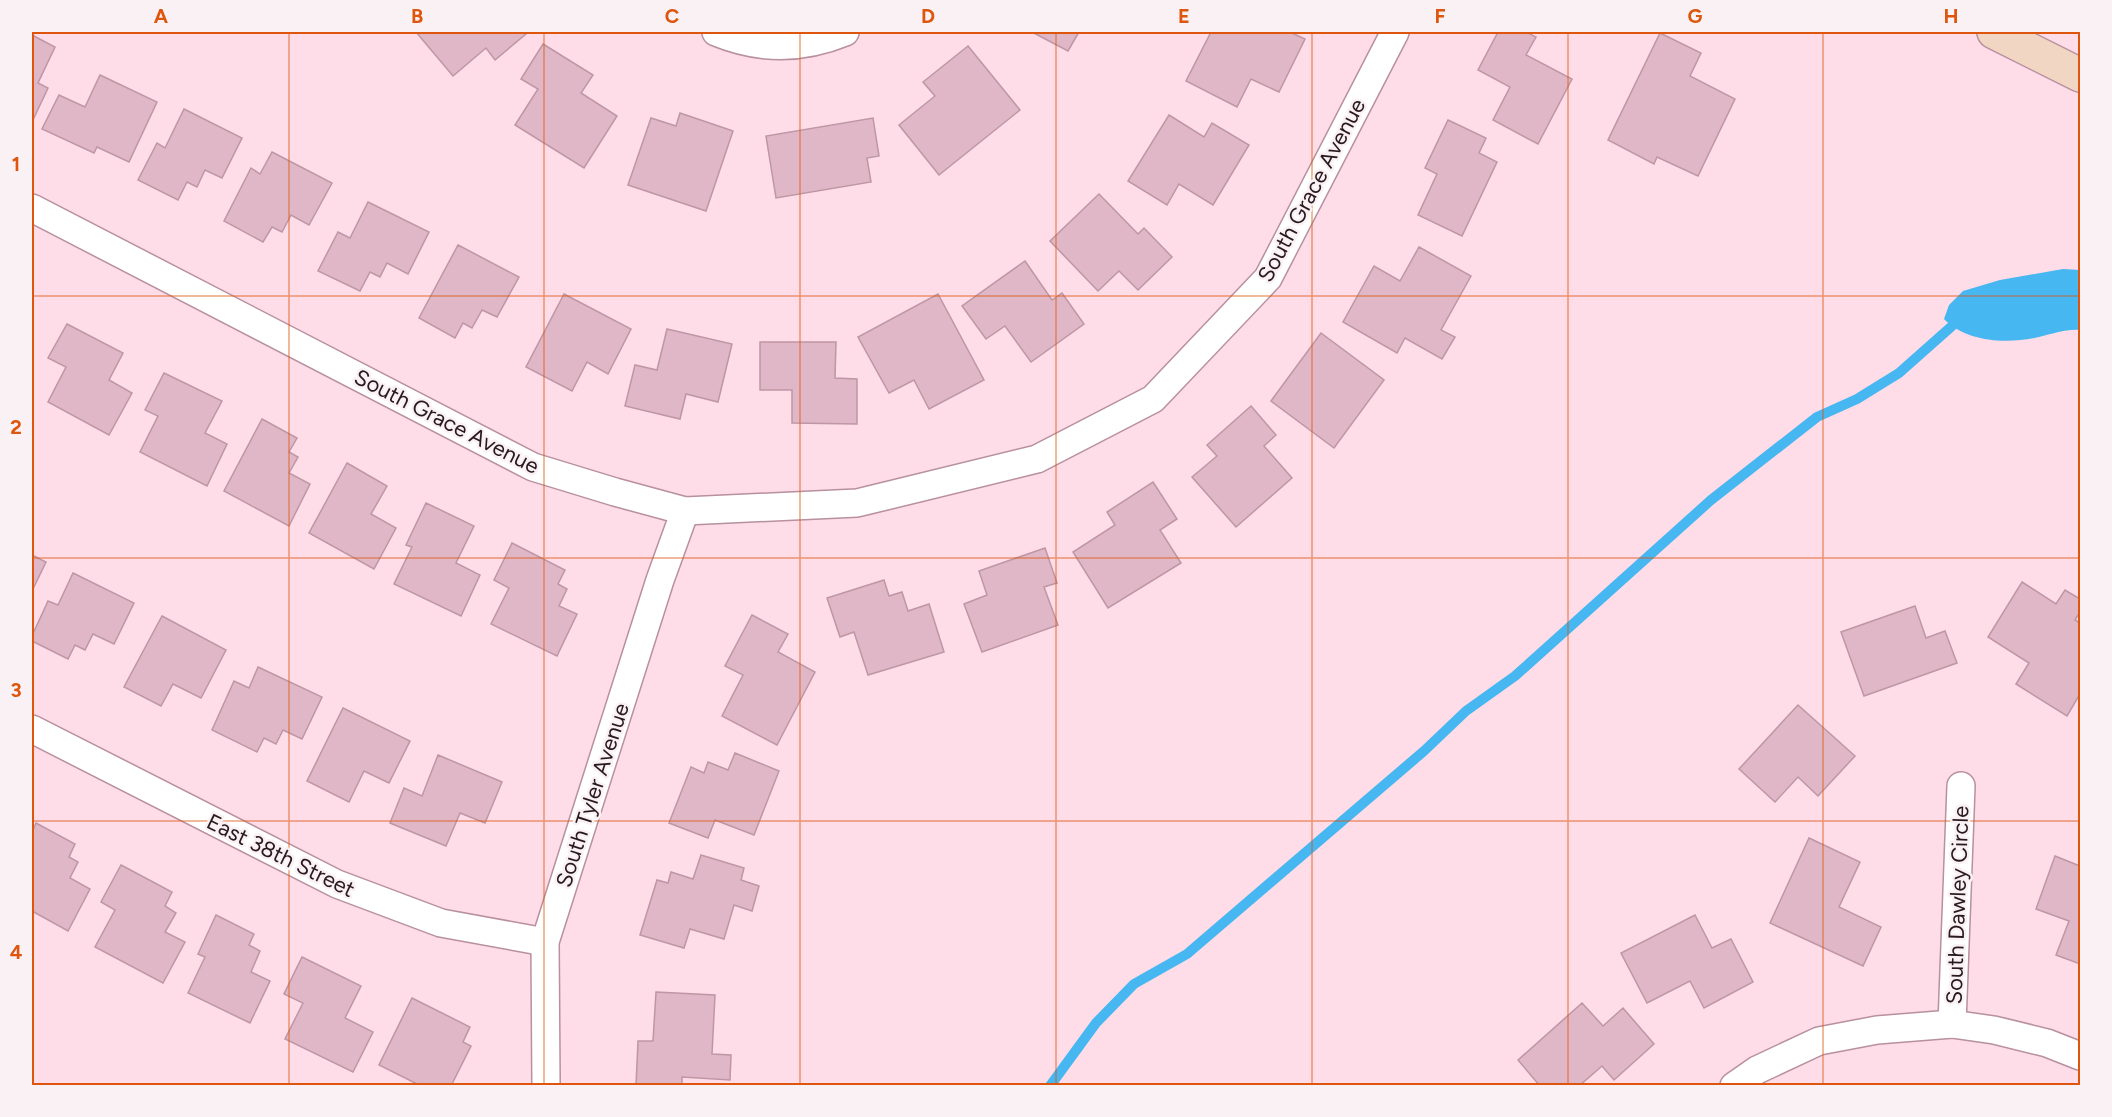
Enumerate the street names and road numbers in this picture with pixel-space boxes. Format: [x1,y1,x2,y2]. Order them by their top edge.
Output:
street label: South Grace Avenue [1252,94,1371,287]
street label: South Grace Avenue [350,363,544,480]
street label: South Tyler Avenue [550,700,635,891]
street label: South Dawley Circle [1941,805,1974,1005]
street label: East 38th Street [202,808,359,903]

